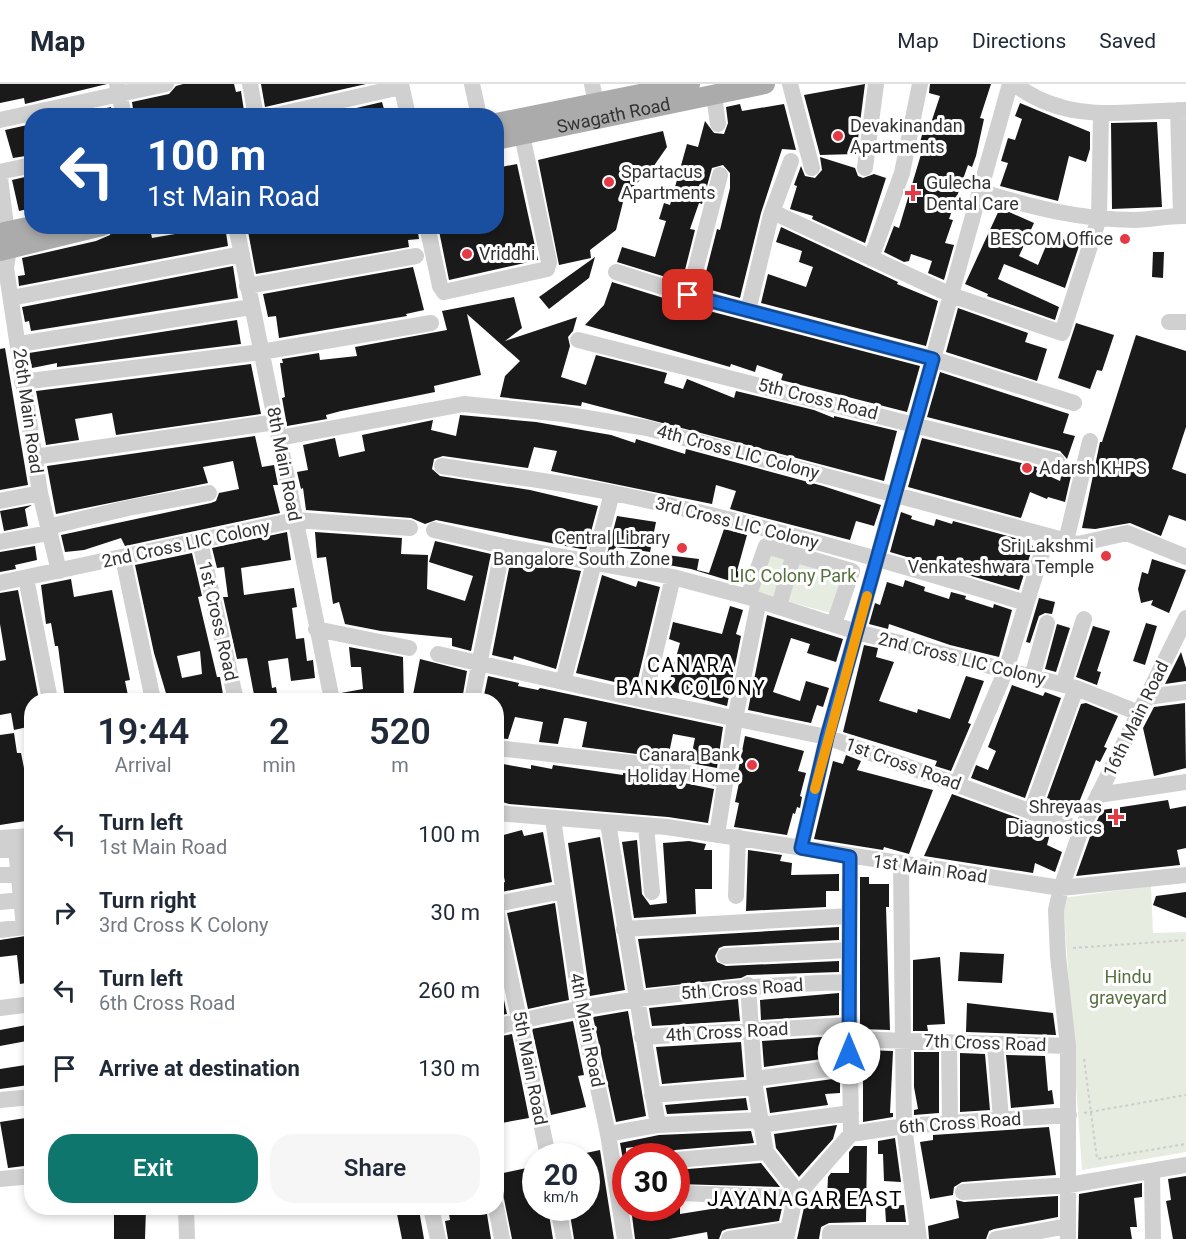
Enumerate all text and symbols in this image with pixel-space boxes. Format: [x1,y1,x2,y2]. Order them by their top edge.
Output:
text: Map [30,25,85,58]
text: Map [897,29,939,53]
text: Directions [972,29,1066,53]
text: Saved [1099,29,1156,53]
street label: Swagath Road [555,93,672,137]
place label: Devakinandan Apartments [850,115,963,157]
marker: Devakinandan Apartments [831,129,845,143]
text: 100 m [147,131,266,180]
icon: left [48,132,126,210]
place label: Spartacus Apartments [621,161,716,203]
place label: Gulecha Dental Care [926,172,1019,214]
marker: Spartacus Apartments [602,175,616,189]
text: 1st Main Road [147,181,320,213]
marker: Gulecha Dental Care [904,184,922,202]
place label: BESCOM Office [990,228,1113,249]
marker: BESCOM Office [1118,232,1132,246]
place label: Vriddhi [479,243,535,264]
marker: Vriddhi [460,247,474,261]
pin [662,269,713,320]
icon: arrive [671,278,704,311]
street label: 26th Main Road [9,347,48,475]
street label: 5th Cross Road [756,373,880,424]
street label: 8th Main Road [263,405,306,523]
street label: 4th Cross LIC Colony [655,420,822,483]
place label: Adarsh KHPS [1039,457,1147,478]
marker: Adarsh KHPS [1020,461,1034,475]
street label: 3rd Cross LIC Colony [653,492,821,553]
street label: 2nd Cross LIC Colony [100,515,272,572]
place label: Central Library Bangalore South Zone [493,527,670,569]
place label: Sri Lakshmi Venkateshwara Temple [908,535,1094,577]
marker: Central Library Bangalore South Zone [675,541,689,555]
marker: Sri Lakshmi Venkateshwara Temple [1099,549,1113,563]
street label: 1st Cross Road [195,559,242,683]
park label: LIC Colony Park [730,565,857,586]
street label: 2nd Cross LIC Colony [876,628,1048,690]
district label: CANARA BANK COLONY [616,653,766,700]
street label: 16th Main Road [1098,658,1173,780]
text: 19:44 [97,711,189,753]
text: 2 [269,711,289,753]
text: 520 [369,711,431,753]
street label: 1st Cross Road [842,733,964,794]
place label: Canara Bank Holiday Home [627,744,741,786]
text: Arrival [115,753,172,777]
text: min [262,753,296,777]
text: m [391,753,409,777]
marker: Canara Bank Holiday Home [745,758,759,772]
place label: Shreyaas Diagnostics [1007,796,1102,838]
marker: Shreyaas Diagnostics [1107,808,1125,826]
text: Turn left [99,810,183,835]
icon: left [48,818,81,851]
text: 100 m [418,822,480,847]
text: 1st Main Road [99,835,227,859]
street label: 1st Main Road [871,850,989,887]
text: Turn right [99,888,196,913]
icon: right [48,896,81,929]
text: 30 m [431,900,480,925]
text: 3rd Cross K Colony [99,913,268,937]
text: Turn left [99,966,183,991]
park label: Hindu graveyard [1089,966,1167,1008]
street label: 4th Main Road [566,971,609,1089]
icon: left [48,974,81,1007]
street label: 5th Cross Road [680,974,804,1003]
text: 260 m [418,978,480,1003]
text: 6th Cross Road [99,991,235,1015]
street label: 5th Main Road [509,1009,552,1127]
street label: 4th Cross Road [665,1018,789,1045]
position arrow [817,1021,881,1085]
street label: 7th Cross Road [923,1030,1047,1055]
icon: arrive [48,1052,81,1085]
text: Arrive at destination [99,1056,300,1081]
text: 130 m [418,1056,480,1081]
street label: 6th Cross Road [898,1108,1022,1137]
button: Exit [48,1134,258,1203]
button: Share [270,1134,480,1203]
speed limit sign: 30 [612,1143,690,1221]
text: 20 [544,1157,578,1192]
district label: JAYANAGAR EAST [707,1187,903,1211]
text: km/h [543,1188,579,1206]

